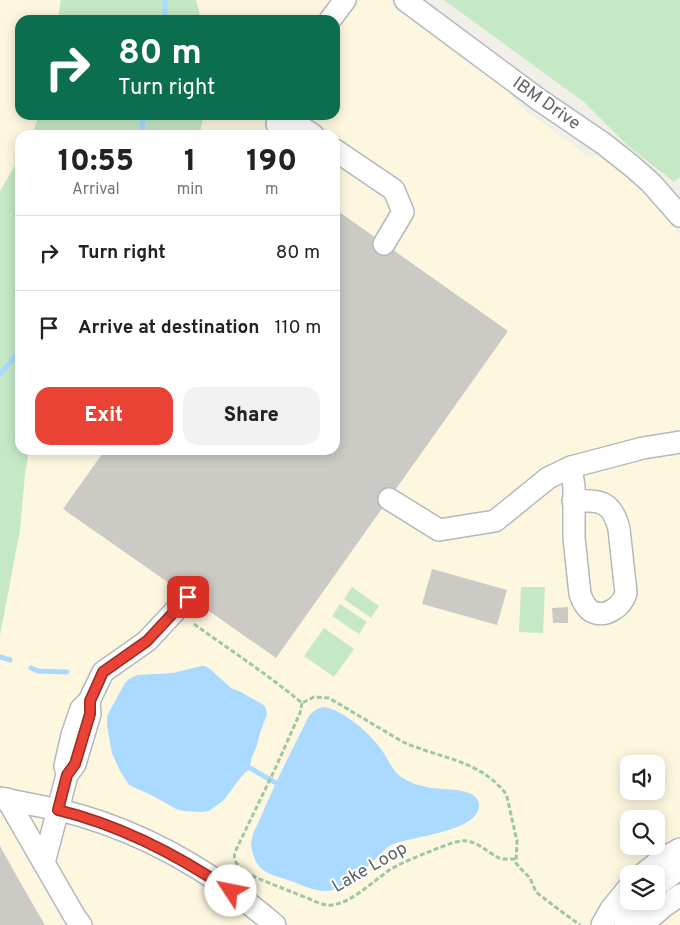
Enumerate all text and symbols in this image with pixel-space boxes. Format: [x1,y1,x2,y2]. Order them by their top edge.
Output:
text: 80 m [118,32,202,76]
icon: right [35,35,100,100]
street label: IBM Drive [507,72,585,136]
text: Turn right [118,75,215,102]
text: 10:55 [58,144,134,181]
text: 1 [184,144,196,181]
text: 190 [246,144,297,181]
text: Arrival [72,180,120,200]
text: min [177,180,203,200]
text: m [265,180,278,200]
icon: right [35,239,63,267]
text: Turn right [78,241,166,265]
text: 80 m [276,241,320,265]
icon: arrive [35,314,63,342]
text: Arrive at destination [78,316,259,340]
text: 110 m [274,316,321,340]
button: Exit [35,387,173,445]
button: Share [183,387,320,445]
pin [167,576,209,618]
icon: arrive [174,583,202,611]
map controls [620,755,665,910]
button: sound [620,755,665,800]
button: search [620,810,665,855]
street label: Lake Loop [328,837,412,899]
position arrow [204,864,256,916]
button: layers [620,865,665,910]

